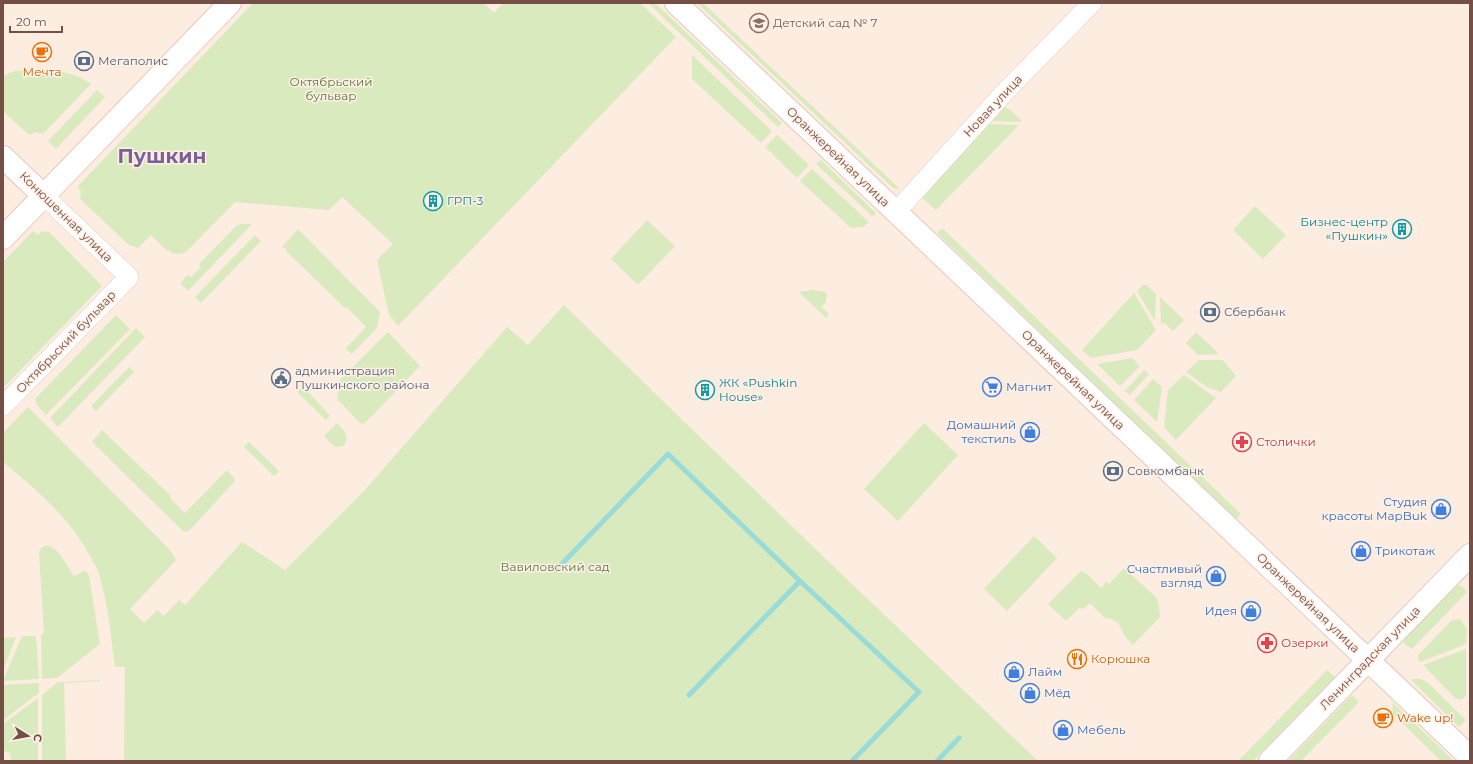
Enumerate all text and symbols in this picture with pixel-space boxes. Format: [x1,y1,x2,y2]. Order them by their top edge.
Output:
scale bar [10,8,62,34]
school or university icon: Детский сад № 7 [748,12,770,34]
text: 20 m [16,14,47,29]
place label: Детский сад № 7 [773,15,878,30]
cafe icon: Мечта [31,41,53,63]
bank icon: Мегаполис [73,50,95,72]
place label: Мегаполис [98,53,168,68]
place label: Мечта [23,64,61,79]
street label: Новая улица [960,71,1025,140]
park label: Октябрьский бульвар [289,74,373,103]
street label: Оранжерейная улица [784,103,893,210]
district label: Пушкин [118,144,206,168]
street label: Конюшенная улица [17,168,116,265]
building icon: ГРП-3 [422,190,444,212]
place label: ГРП-3 [447,193,483,208]
place label: Бизнес-центр «Пушкин» [1300,214,1388,243]
building icon: Бизнес-центр «Пушкин» [1391,218,1413,240]
street label: Октябрьский бульвар [13,287,119,396]
bank icon: Сбербанк [1199,301,1221,323]
place label: Сбербанк [1224,304,1286,319]
street label: Оранжерейная улица [1019,326,1128,433]
place label: администрация Пушкинского района [295,363,430,392]
public building icon: администрация Пушкинского района [270,367,292,389]
place label: ЖК «Pushkin House» [719,375,797,404]
supermarket icon: Магнит [981,376,1003,398]
building icon: ЖК «Pushkin House» [694,379,716,401]
place label: Магнит [1006,379,1053,394]
place label: Домашний текстиль [947,417,1016,446]
shop icon: Домашний текстиль [1019,421,1041,443]
pharmacy icon: Столички [1231,431,1253,453]
place label: Столички [1256,434,1316,449]
bank icon: Совкомбанк [1102,460,1124,482]
place label: Совкомбанк [1127,463,1204,478]
place label: Студия красоты MapBuk [1322,494,1428,523]
shop icon: Студия красоты MapBuk [1430,498,1452,520]
shop icon: Трикотаж [1350,540,1372,562]
place label: Трикотаж [1375,543,1435,558]
street label: Оранжерейная улица [1254,549,1363,656]
park label: Вавиловский сад [501,559,610,574]
place label: Счастливый взгляд [1127,561,1202,590]
shop icon: Счастливый взгляд [1205,565,1227,587]
shop icon: Идея [1240,600,1262,622]
place label: Идея [1205,603,1237,618]
street label: Ленинградская улица [1316,603,1423,713]
pharmacy icon: Озерки [1256,632,1278,654]
place label: Озерки [1281,635,1329,650]
restaurant icon: Корюшка [1066,648,1088,670]
place label: Корюшка [1091,651,1150,666]
shop icon: Лайм [1003,661,1025,683]
place label: Лайм [1028,664,1062,679]
shop icon: Мёд [1019,682,1041,704]
place label: Мёд [1044,685,1071,700]
cafe icon: Wake up! [1372,707,1394,729]
place label: Wake up! [1397,710,1453,725]
north arrow [8,716,48,756]
shop icon: Мебель [1052,719,1074,741]
place label: Мебель [1077,722,1126,737]
text: С [30,733,45,743]

